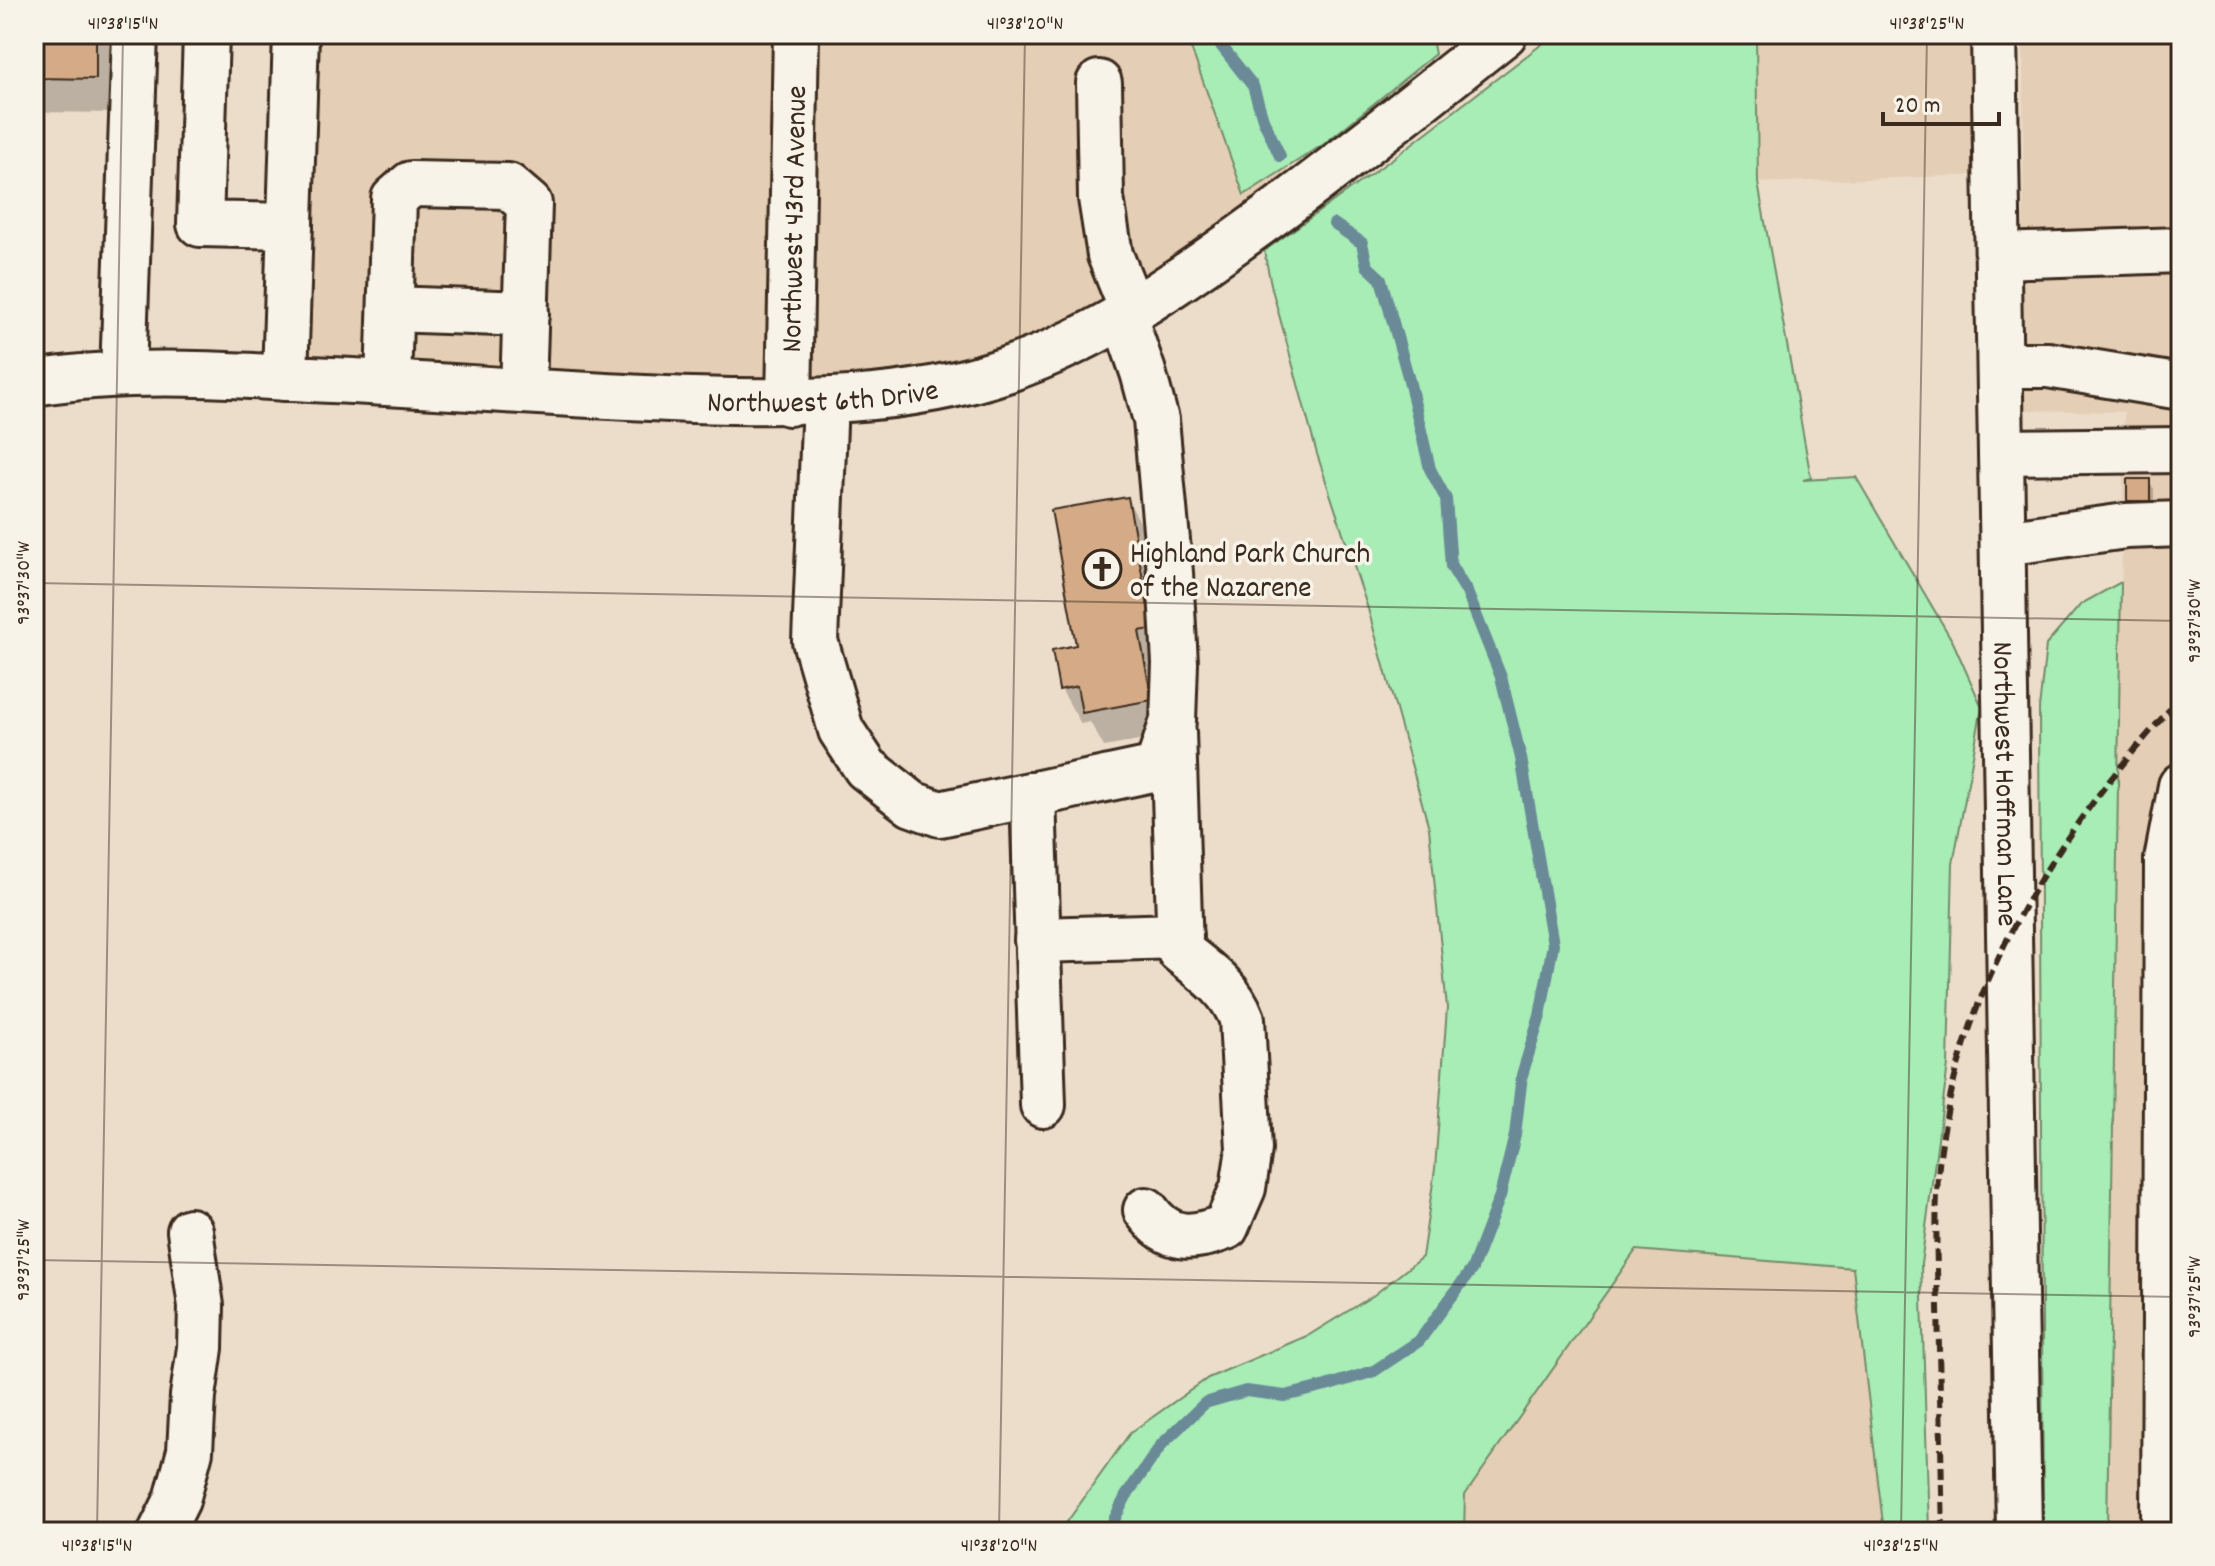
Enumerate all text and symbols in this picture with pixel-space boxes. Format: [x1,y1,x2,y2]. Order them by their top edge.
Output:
text: 41°38'15"N [88,11,158,39]
text: 41°38'20"N [987,11,1063,39]
text: 41°38'25"N [1890,11,1964,39]
scale bar [1883,76,1999,126]
street label: Northwest 43rd Avenue [773,85,821,353]
text: 20 m [1895,90,1941,124]
street label: Northwest 6th Drive [706,371,942,427]
place label: Highland Park Church of the Nazarene [1130,535,1370,612]
text: 93°37'30"W [11,541,39,625]
church icon: Highland Park Church of the Nazarene [1081,548,1123,590]
text: 93°37'30"W [2182,579,2210,663]
street label: Northwest Hoffman Lane [1978,641,2026,927]
text: 93°37'25"W [11,1219,39,1301]
text: 93°37'25"W [2182,1256,2210,1338]
text: 41°38'15"N [62,1533,132,1561]
text: 41°38'20"N [961,1533,1037,1561]
text: 41°38'25"N [1864,1533,1938,1561]

